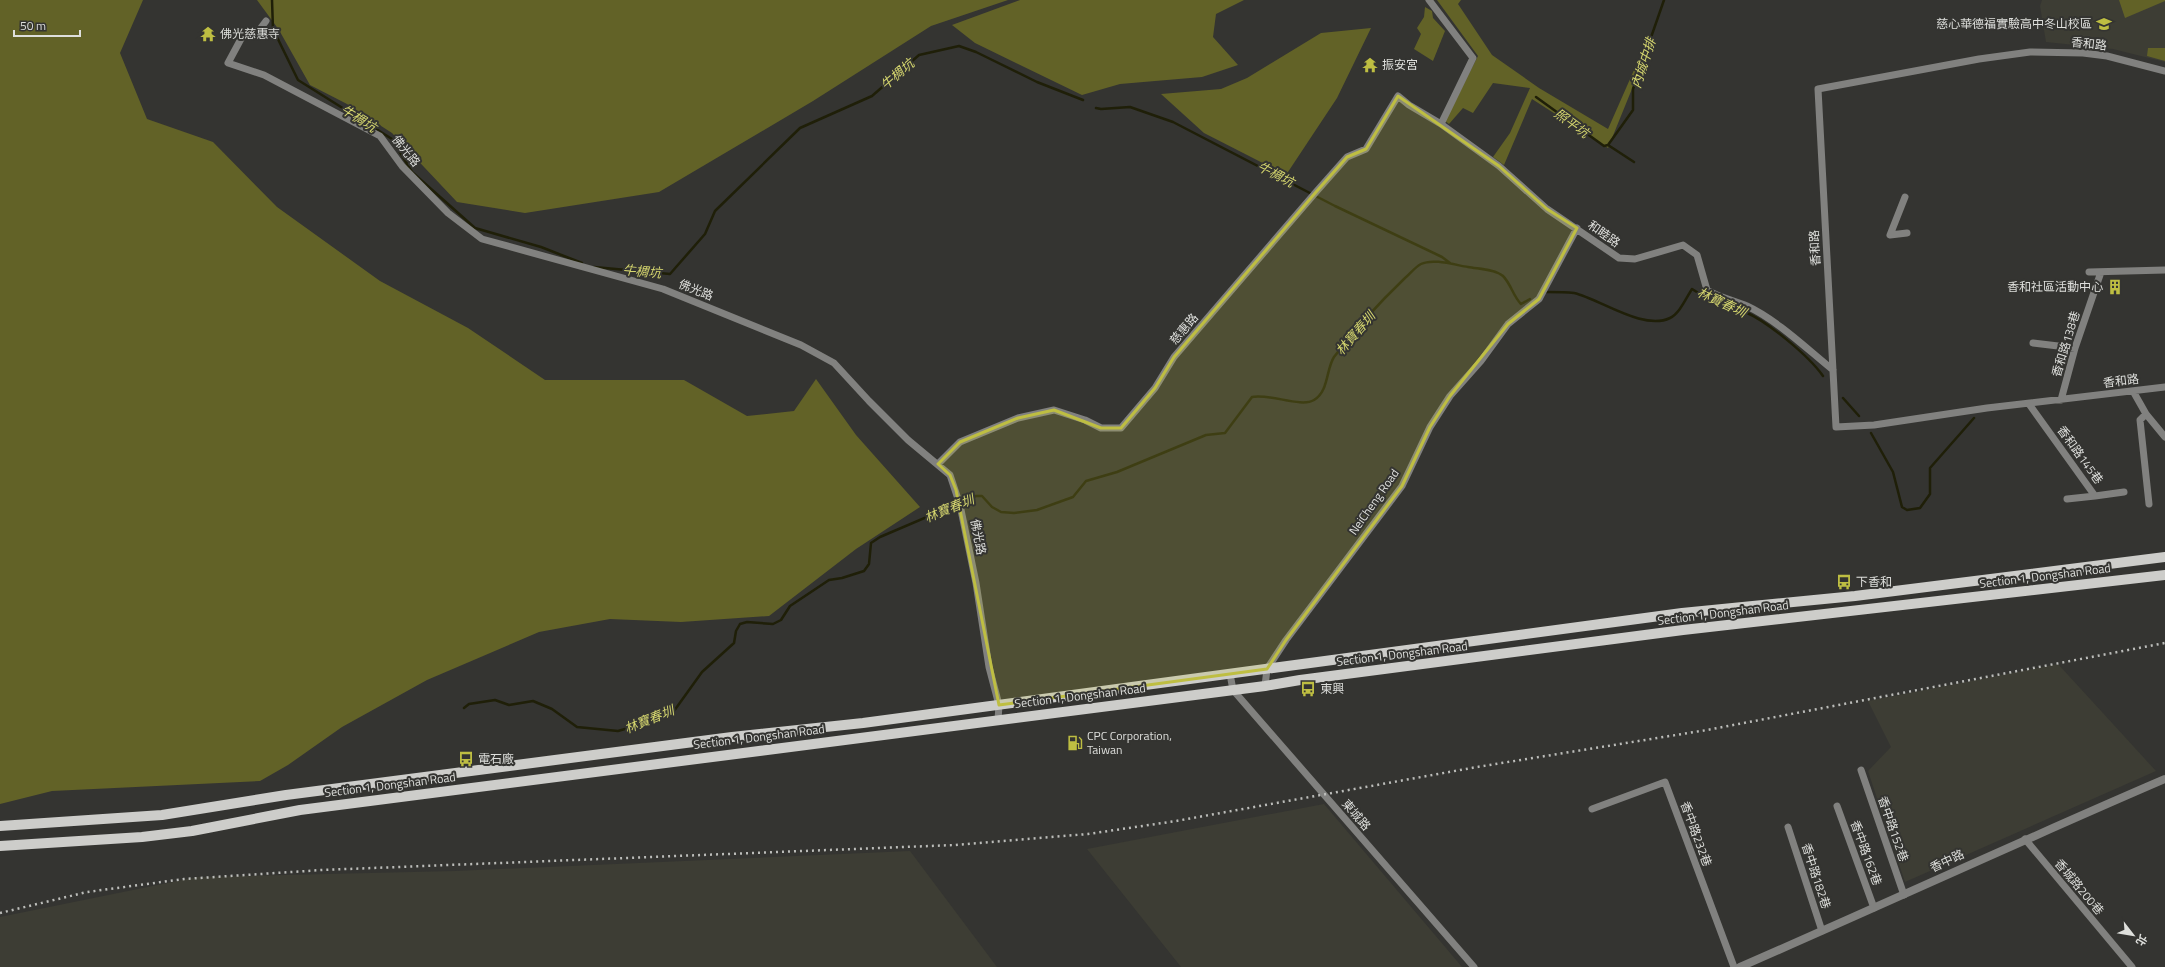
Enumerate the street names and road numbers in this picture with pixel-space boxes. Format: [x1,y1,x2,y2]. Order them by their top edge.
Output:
street label: 香和路 [2070,32,2108,55]
street label: 佛光路 [388,131,425,171]
street label: 和睦路 [1584,215,1624,252]
street label: 香和路 [1804,230,1825,267]
street label: 佛光路 [676,274,716,305]
street label: 香和路138巷 [2046,308,2085,379]
street label: 慈惠路 [1165,309,1202,349]
street label: 香和路 [2102,369,2140,392]
street label: 香和路145巷 [2053,422,2108,488]
street label: NeiCheng Road [1344,465,1403,539]
street label: 佛光路 [966,517,991,556]
street label: Section 1, Dongshan Road [1978,558,2112,593]
street label: Section 1, Dongshan Road [1656,595,1790,630]
street label: Section 1, Dongshan Road [1335,636,1469,671]
street label: Section 1, Dongshan Road [1013,678,1147,713]
street label: Section 1, Dongshan Road [692,719,826,754]
street label: Section 1, Dongshan Road [323,767,457,802]
street label: 香中路152巷 [1873,794,1914,864]
street label: 東城路 [1337,795,1375,834]
street label: 香中路232巷 [1676,799,1717,869]
street label: 香中路162巷 [1846,818,1887,888]
street label: 香中路182巷 [1797,840,1836,911]
street label: 香中路 [1926,844,1967,877]
street label: 香城路200巷 [2050,854,2109,919]

